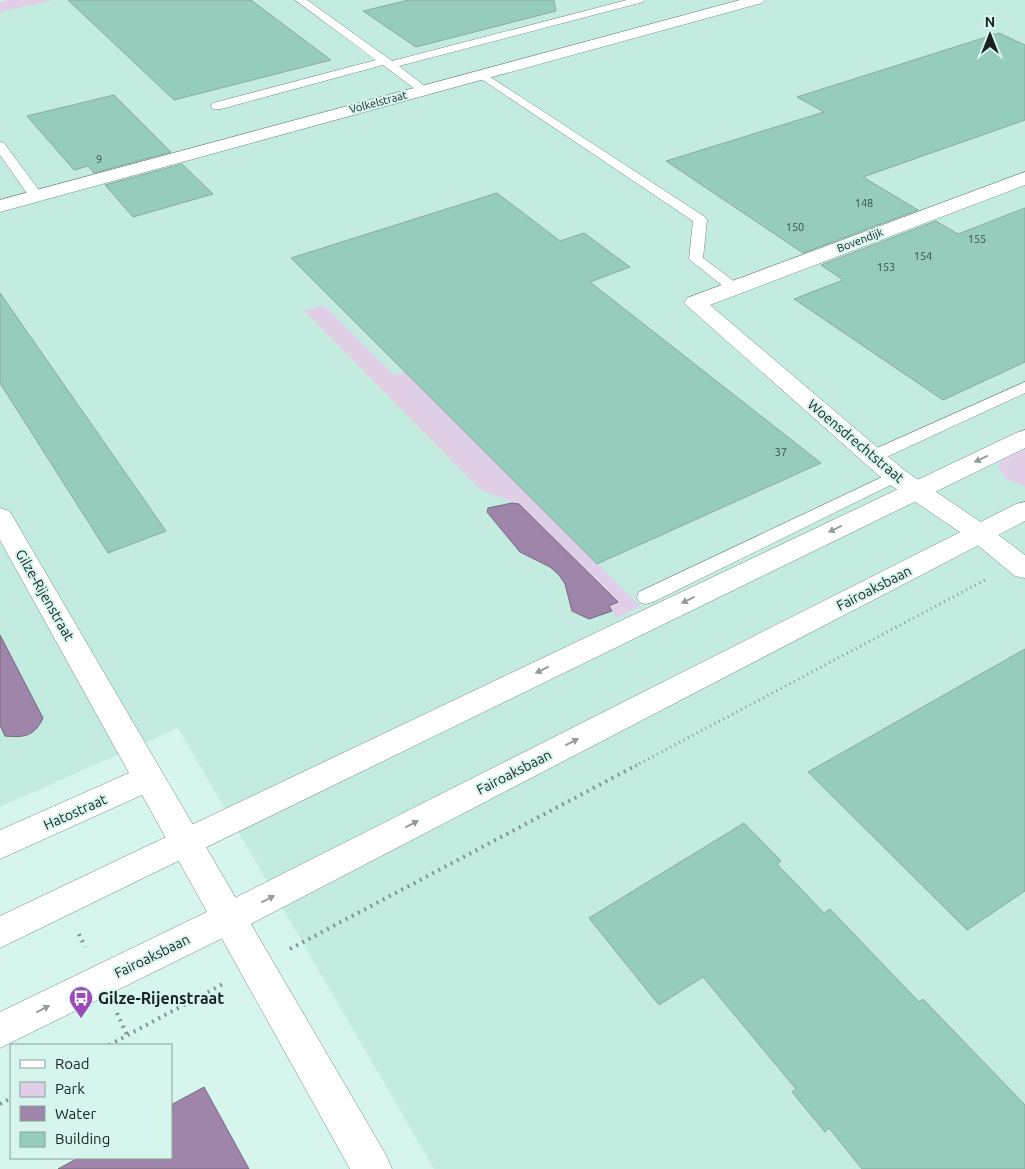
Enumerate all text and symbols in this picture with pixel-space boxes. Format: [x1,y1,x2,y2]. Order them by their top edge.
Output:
north arrow [965,10,1015,60]
text: N [985,14,995,30]
street label: Volkelstraat [348,88,409,115]
house number: 9 [96,153,102,165]
house number: 148 [855,197,873,209]
house number: 150 [786,221,804,233]
street label: Bovendijk [835,226,885,254]
house number: 155 [968,233,986,245]
house number: 154 [914,250,932,262]
house number: 153 [877,261,895,273]
street label: Woensdrechtstraat [805,396,908,486]
house number: 37 [775,446,787,458]
one-way arrow [974,455,988,463]
one-way arrow [827,525,842,534]
street label: Gilze-Rijenstraat [12,547,78,644]
street label: Fairoaksbaan [834,562,914,614]
one-way arrow [681,596,695,604]
one-way arrow [535,667,549,675]
one-way arrow [565,738,580,746]
street label: Fairoaksbaan [474,746,554,798]
street label: Hatostraat [41,791,109,833]
one-way arrow [405,820,419,828]
one-way arrow [260,895,275,903]
street label: Fairoaksbaan [112,931,192,981]
bus stop icon: Gilze-Rijenstraat [68,985,94,1019]
place label: Gilze-Rijenstraat [98,989,224,1007]
one-way arrow [36,1005,51,1013]
legend [10,1044,172,1159]
text: Road [55,1055,90,1072]
text: Park [55,1080,85,1097]
text: Water [55,1105,96,1122]
text: Building [55,1130,110,1147]

